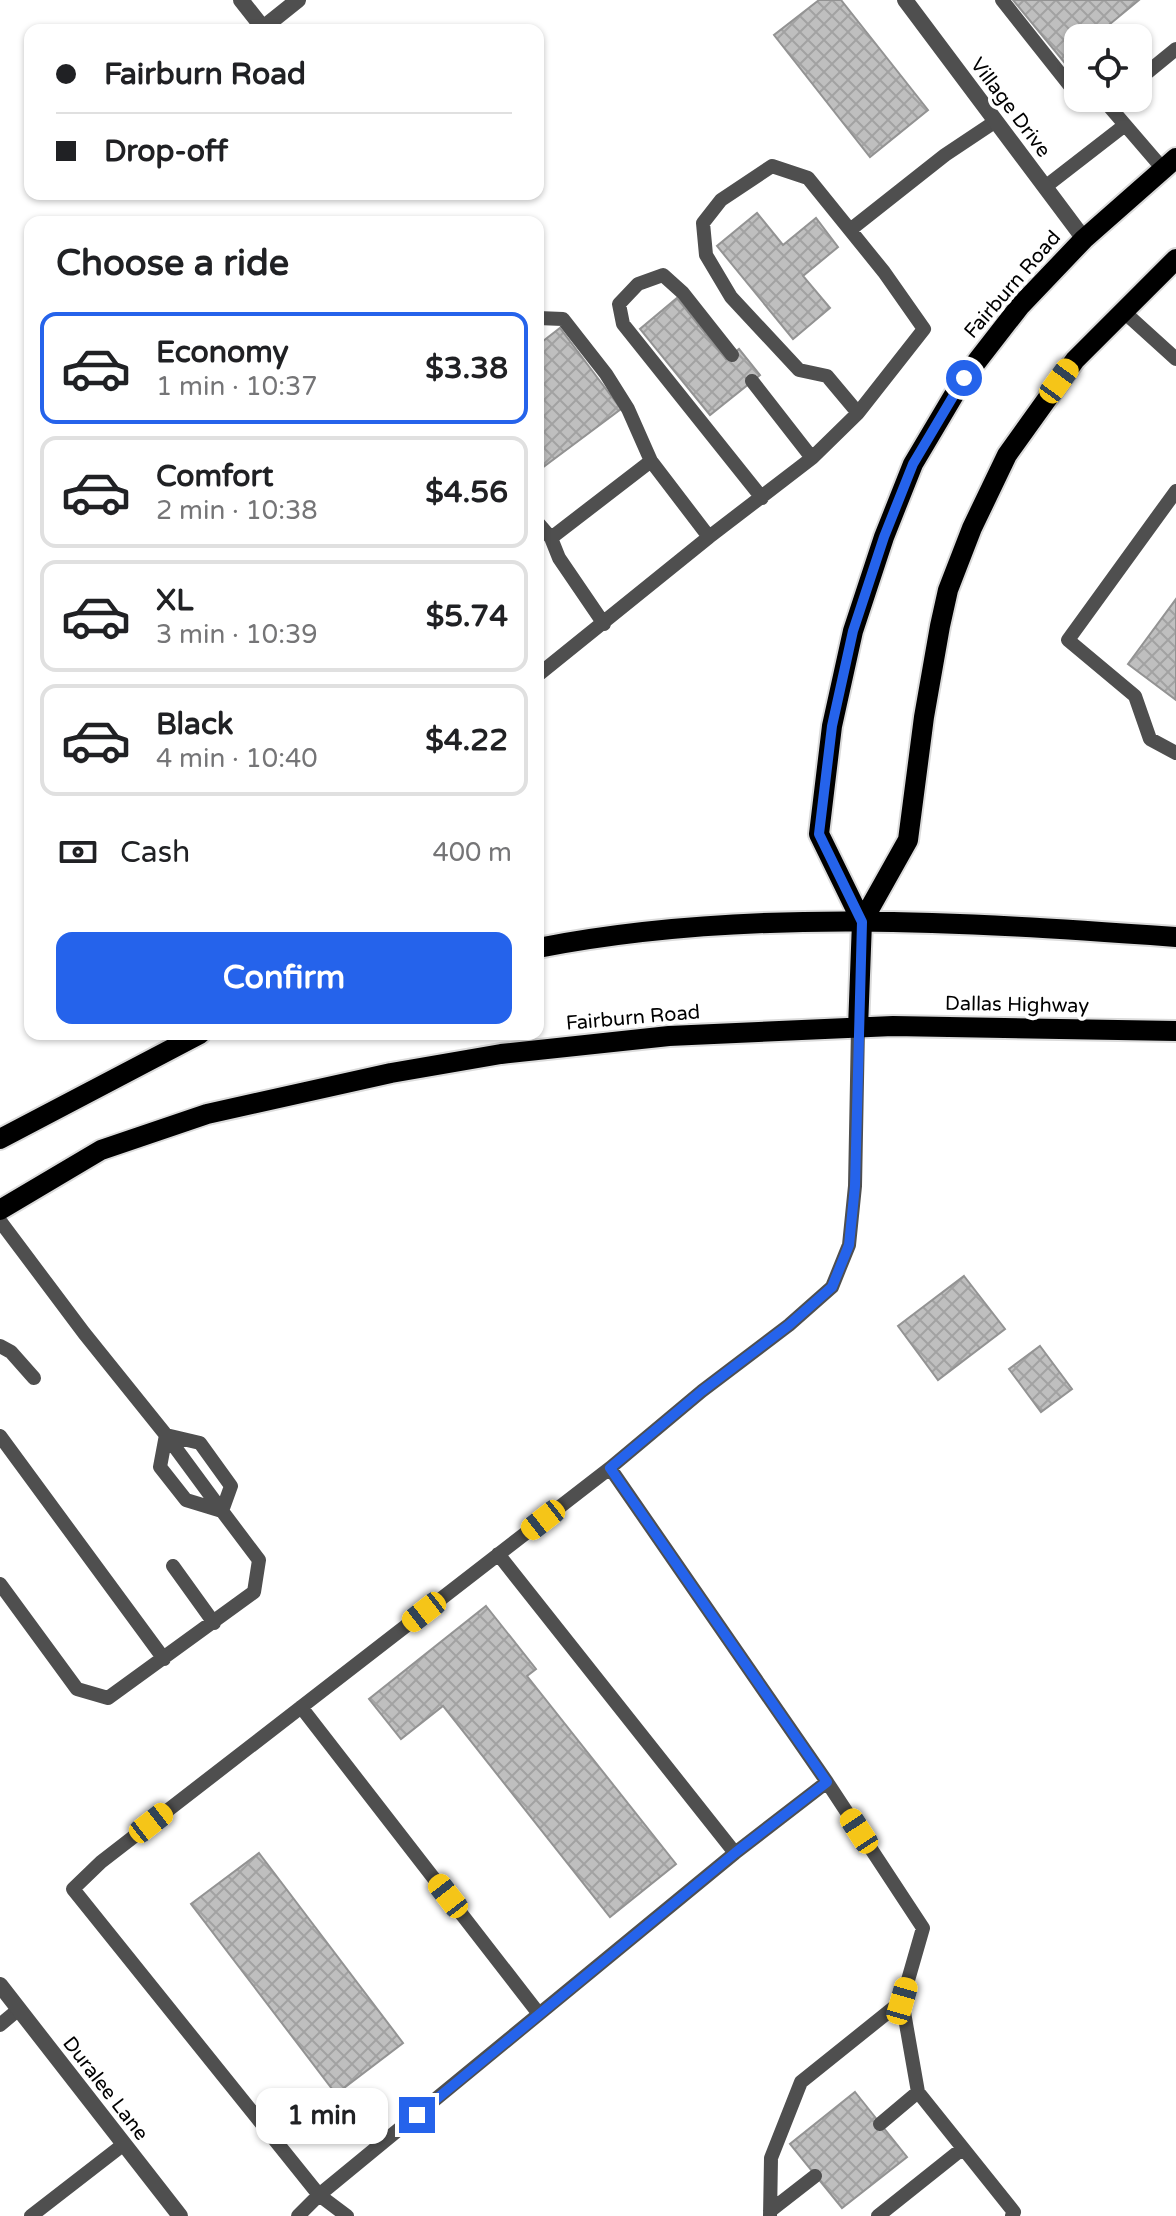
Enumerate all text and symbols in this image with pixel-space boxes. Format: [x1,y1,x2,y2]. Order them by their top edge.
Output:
map controls [1064,24,1152,112]
button: locate [1064,24,1152,112]
street label: Village Drive [965,53,1055,162]
text: Fairburn Road [104,56,306,93]
text: Drop-off [104,133,228,170]
street label: Fairburn Road [960,226,1066,343]
text: Choose a ride [56,242,289,285]
icon: car [60,332,132,404]
text: Economy [156,334,289,371]
text: $3.38 [425,350,508,387]
car [1035,355,1083,407]
route start [946,360,982,396]
text: 1 min · 10:37 [156,371,318,402]
icon: car [60,456,132,528]
text: Comfort [156,458,274,495]
text: $4.56 [425,474,508,511]
text: 2 min · 10:38 [156,495,318,526]
icon: car [60,580,132,652]
text: XL [156,582,193,619]
text: $5.74 [426,598,508,635]
text: 3 min · 10:39 [156,619,318,650]
icon: car [60,704,132,776]
text: Black [156,706,233,743]
text: $4.22 [425,722,508,759]
text: 4 min · 10:40 [156,743,318,774]
icon: cash [56,830,100,874]
text: Cash [120,834,190,871]
text: 400 m [432,837,512,868]
button: Confirm [56,932,512,1024]
street label: Dallas Highway [945,992,1089,1018]
street label: Fairburn Road [565,1000,701,1036]
car [517,1496,569,1544]
car [398,1588,450,1636]
car [125,1799,177,1847]
car [836,1804,882,1858]
car [424,1870,472,1922]
car [884,1975,920,2027]
street label: Duralee Lane [57,2032,153,2145]
callout: 1 min [257,2087,389,2143]
route end [399,2097,435,2133]
text: 1 min [287,2100,357,2131]

